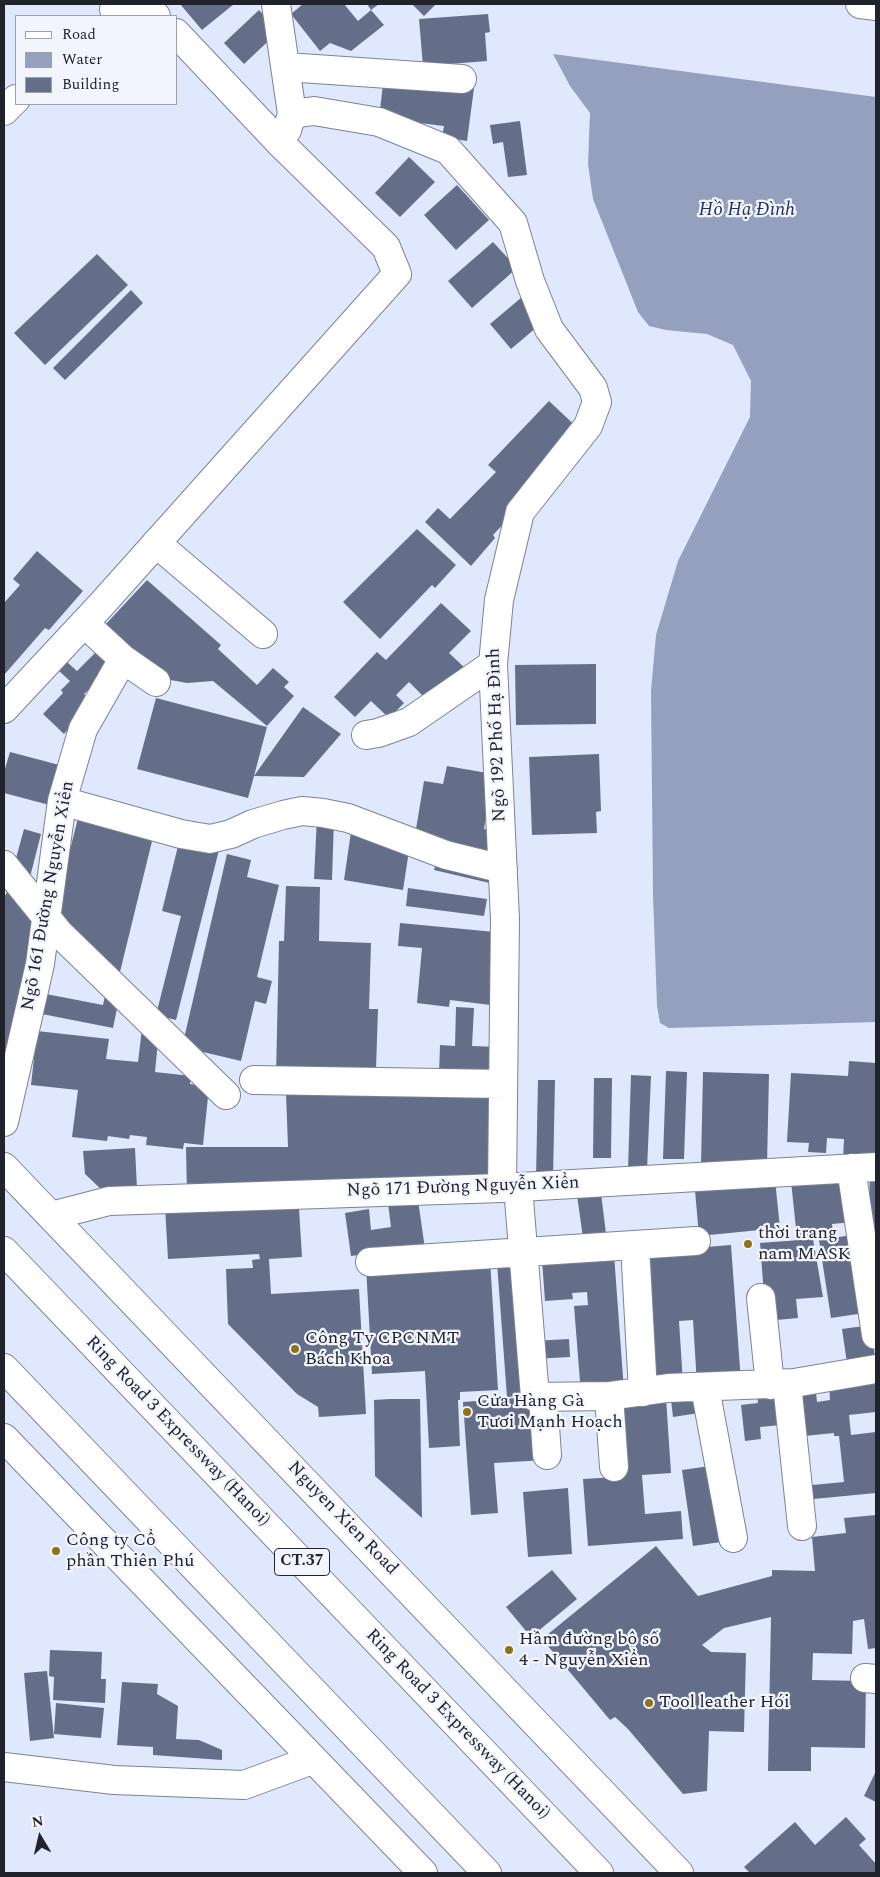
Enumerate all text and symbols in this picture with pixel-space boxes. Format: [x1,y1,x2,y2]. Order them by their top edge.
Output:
legend [15,15,178,105]
text: Road [62,23,96,46]
text: Water [62,48,102,71]
text: Building [62,73,119,96]
water label: Hồ Hạ Đình [699,200,795,222]
street label: Ngõ 192 Phố Hạ Đình [484,648,512,822]
street label: Ngõ 161 Đường Nguyễn Xiển [18,779,80,1013]
street label: Ngõ 171 Đường Nguyễn Xiển [346,1173,580,1203]
place label: thời trang nam MASK [758,1223,850,1266]
marker: thời trang nam MASK [742,1238,754,1250]
place label: Công Ty CPCNMT Bách Khoa [305,1328,459,1370]
street label: Ring Road 3 Expressway (Hanoi) [80,1332,274,1532]
marker: Công Ty CPCNMT Bách Khoa [289,1343,301,1355]
place label: Cửa Hàng Gà Tươi Mạnh Hoạch [477,1391,623,1434]
marker: Cửa Hàng Gà Tươi Mạnh Hoạch [461,1406,473,1418]
street label: Nguyen Xien Road [282,1458,402,1580]
place label: Công ty Cổ phần Thiên Phú [66,1530,194,1572]
marker: Công ty Cổ phần Thiên Phú [50,1545,62,1557]
road number: CT.37 [274,1548,330,1575]
street label: Ring Road 3 Expressway (Hanoi) [360,1625,554,1825]
place label: Hầm đường bộ số 4 - Nguyễn Xiển [519,1629,659,1672]
marker: Hầm đường bộ số 4 - Nguyễn Xiển [503,1644,515,1656]
place label: Tool leather Hói [659,1692,790,1714]
marker: Tool leather Hói [643,1697,655,1709]
text: N [30,1810,45,1833]
north arrow [15,1812,65,1862]

